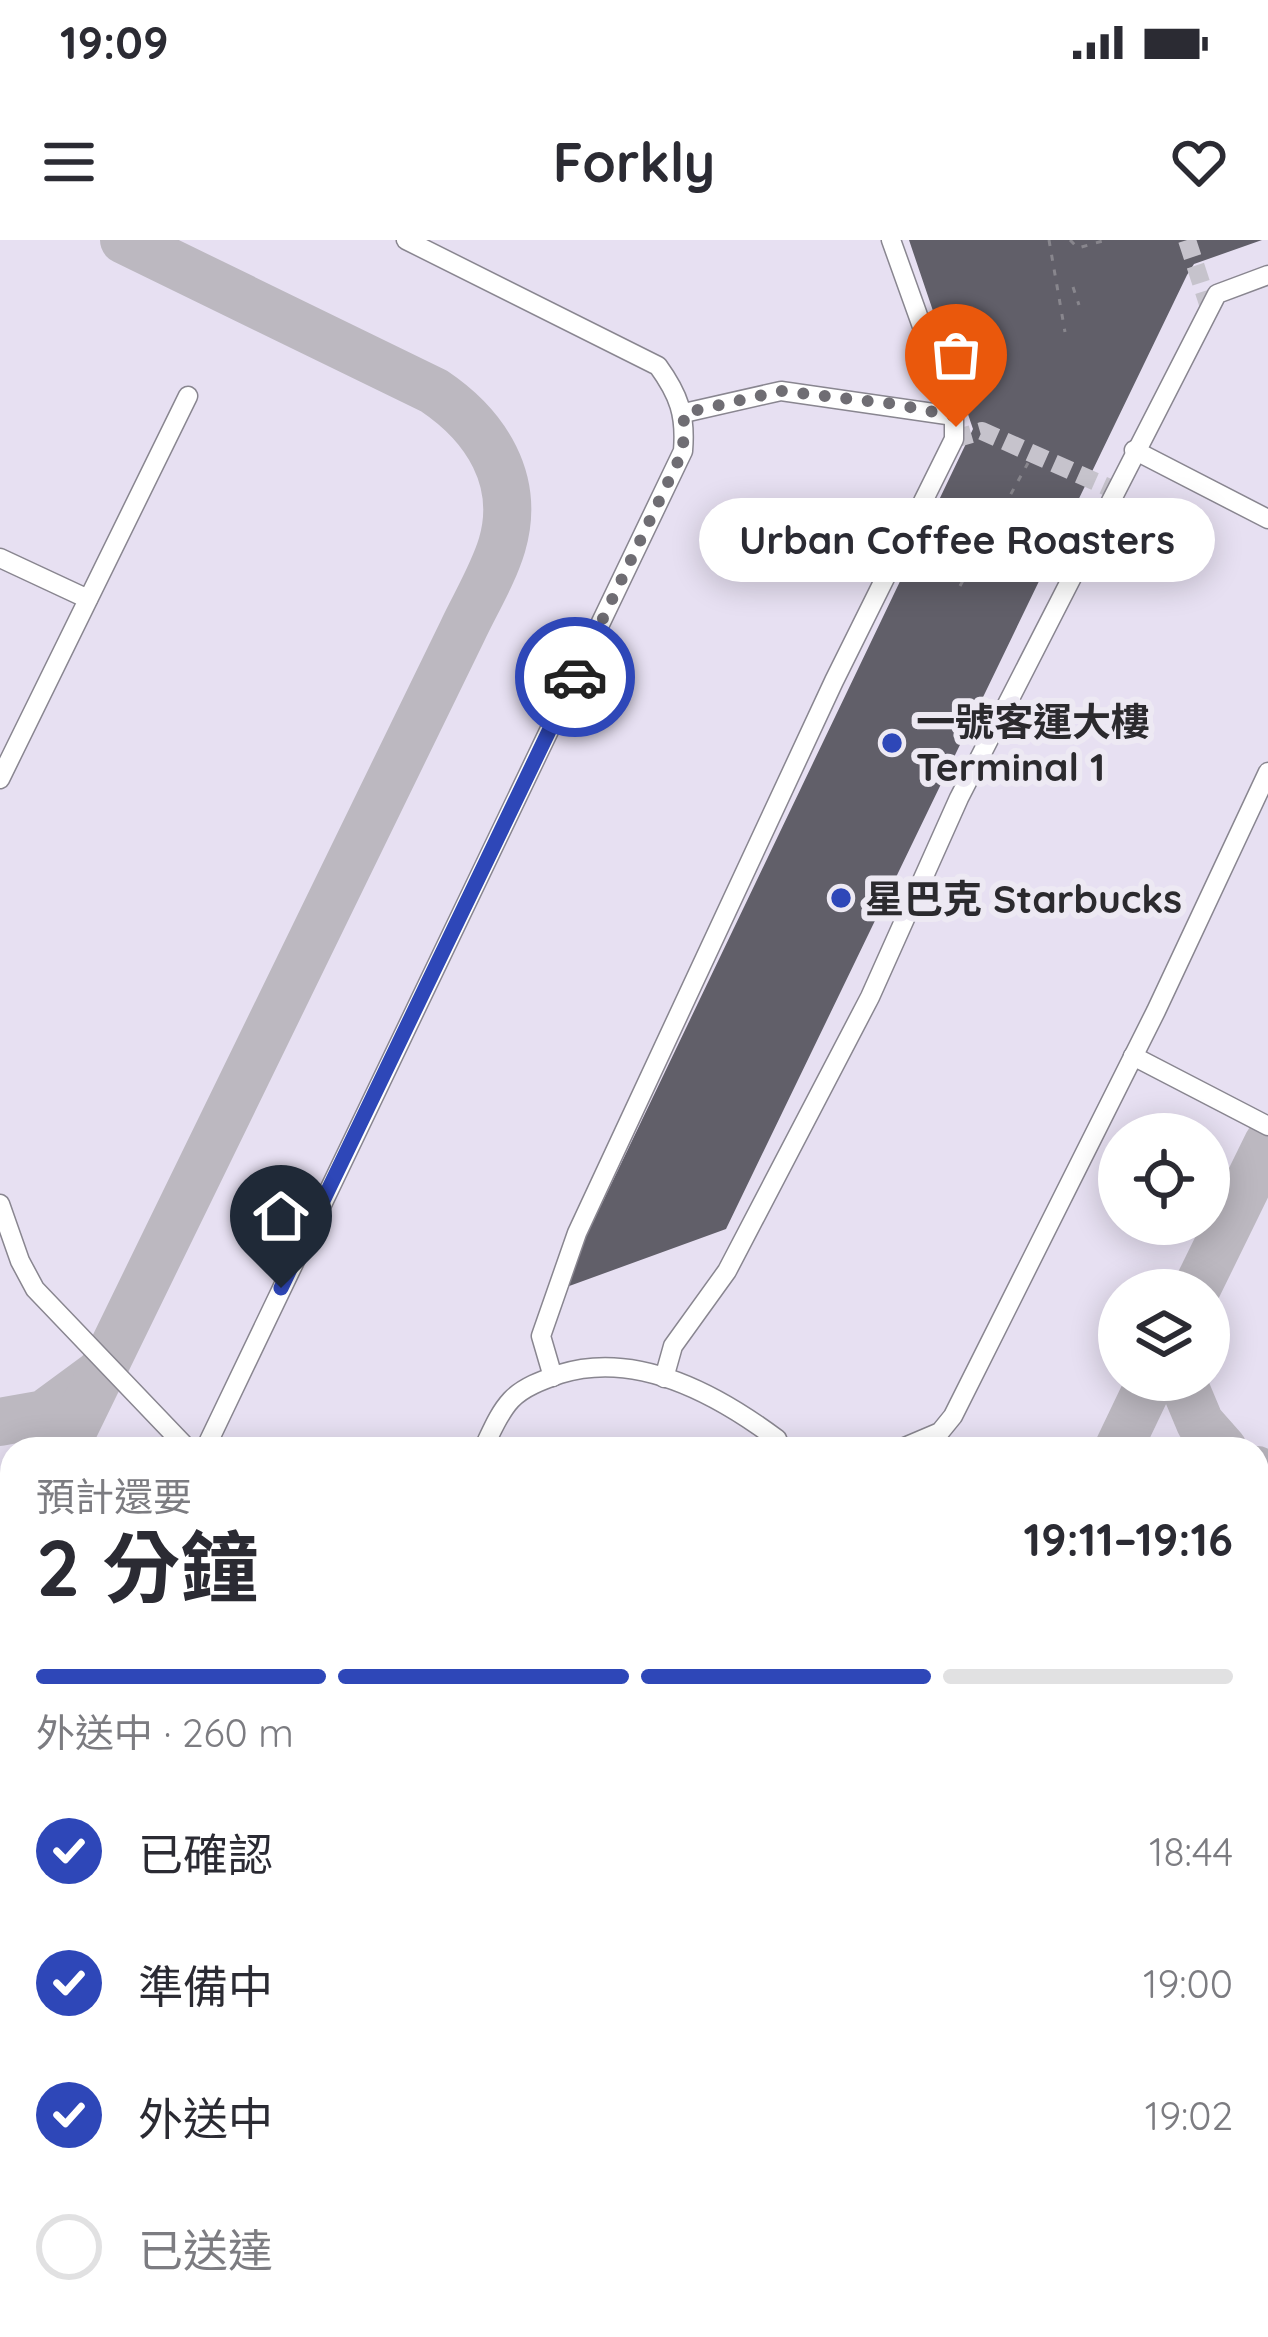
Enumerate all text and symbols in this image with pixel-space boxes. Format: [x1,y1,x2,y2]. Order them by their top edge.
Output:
text: 19:09 [60,14,169,70]
text: Forkly [553,128,715,196]
icon: menu [36,129,102,195]
icon: heart [1166,129,1232,195]
pin [905,304,1007,427]
icon: bag [923,322,989,388]
callout: Urban Coffee Roasters [698,499,1214,583]
text: Urban Coffee Roasters [739,515,1175,564]
courier [515,617,635,737]
icon: car [542,644,608,710]
place label: 一號客運大樓 Terminal 1 [916,697,1150,791]
marker: 一號客運大樓 Terminal 1 [879,730,905,756]
place label: 星巴克 Starbucks [865,874,1182,923]
marker: 星巴克 Starbucks [828,885,854,911]
map controls [1098,1113,1230,1401]
button: locate [1098,1113,1230,1245]
pin [230,1165,332,1288]
icon: home [248,1183,314,1249]
button: layers [1098,1269,1230,1401]
text: 預計還要 [36,1472,192,1521]
text: 19:11–19:16 [1023,1511,1233,1567]
text: 2 分鐘 [36,1518,258,1616]
text: 外送中 · 260 m [36,1708,294,1757]
icon: check [36,1818,102,1884]
text: 已確認 [138,1826,273,1882]
text: 18:44 [1149,1827,1233,1876]
icon: check [36,1950,102,2016]
text: 準備中 [138,1958,273,2014]
text: 19:00 [1143,1959,1233,2008]
icon: check [36,2082,102,2148]
text: 外送中 [138,2090,273,2146]
text: 19:02 [1145,2091,1233,2140]
text: 已送達 [138,2222,273,2278]

